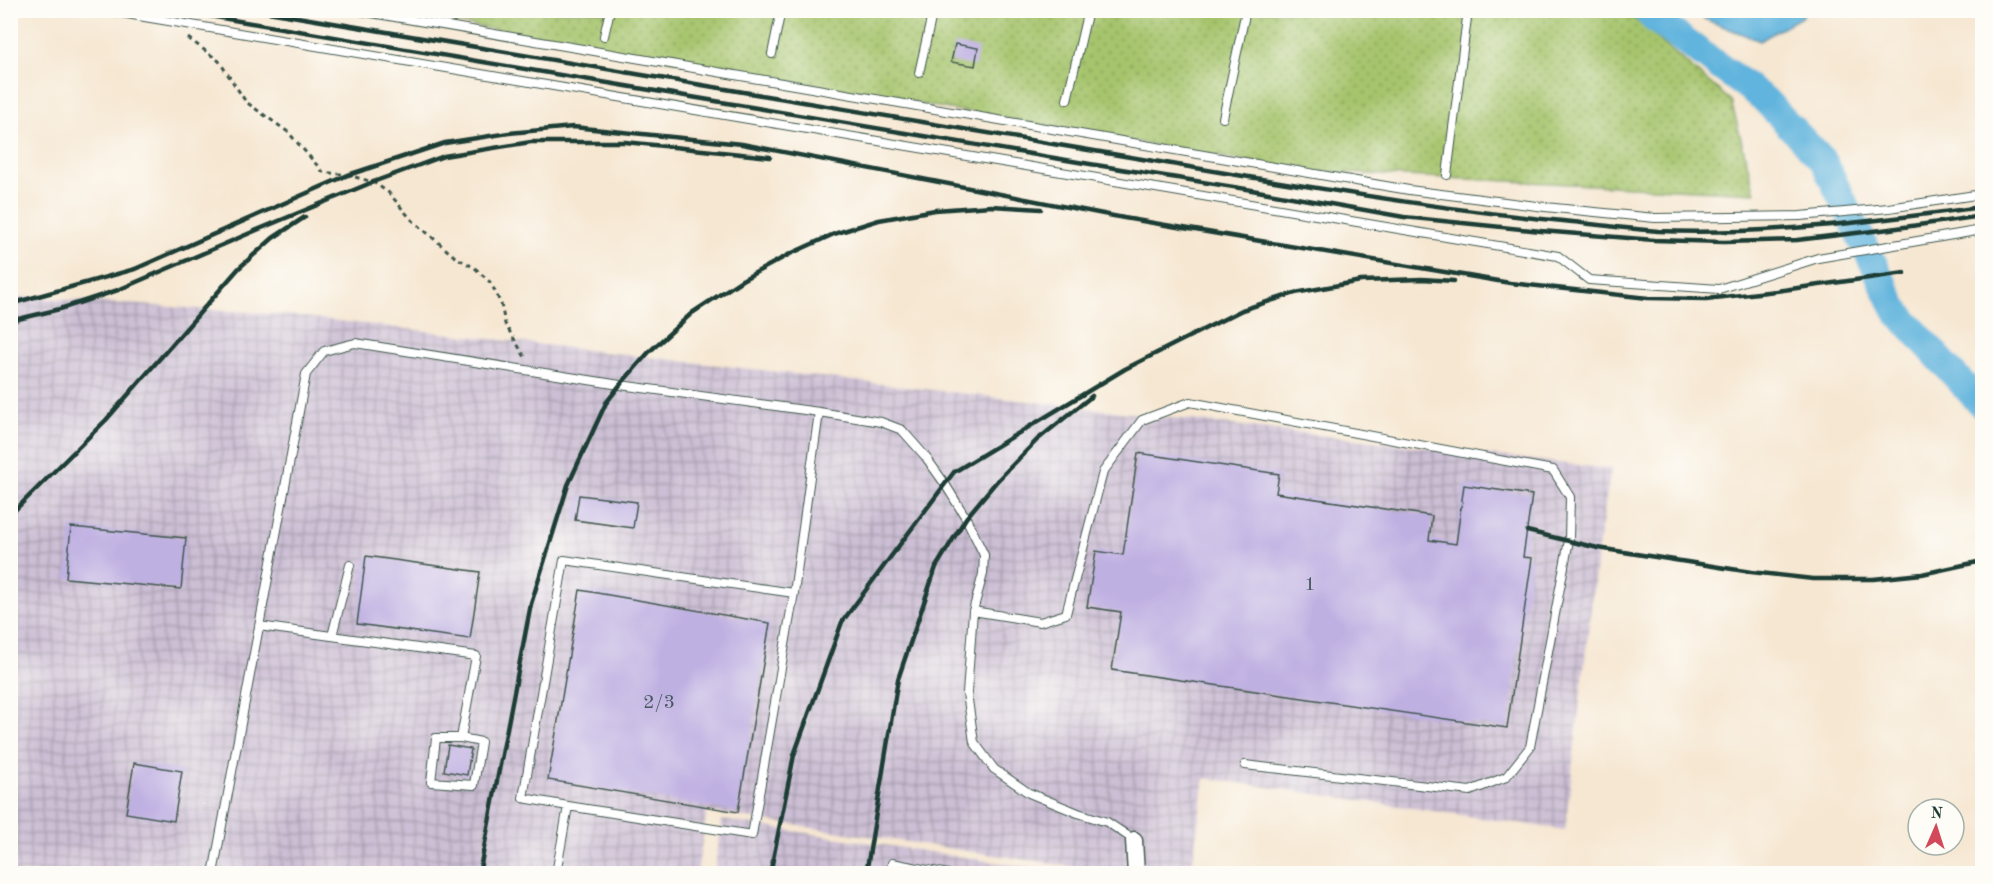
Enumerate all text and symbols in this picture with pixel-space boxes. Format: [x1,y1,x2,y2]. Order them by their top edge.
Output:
house number: 1 [1304,575,1316,595]
house number: 2/3 [643,693,675,713]
north arrow [1906,797,1966,857]
text: N [1930,806,1944,822]

